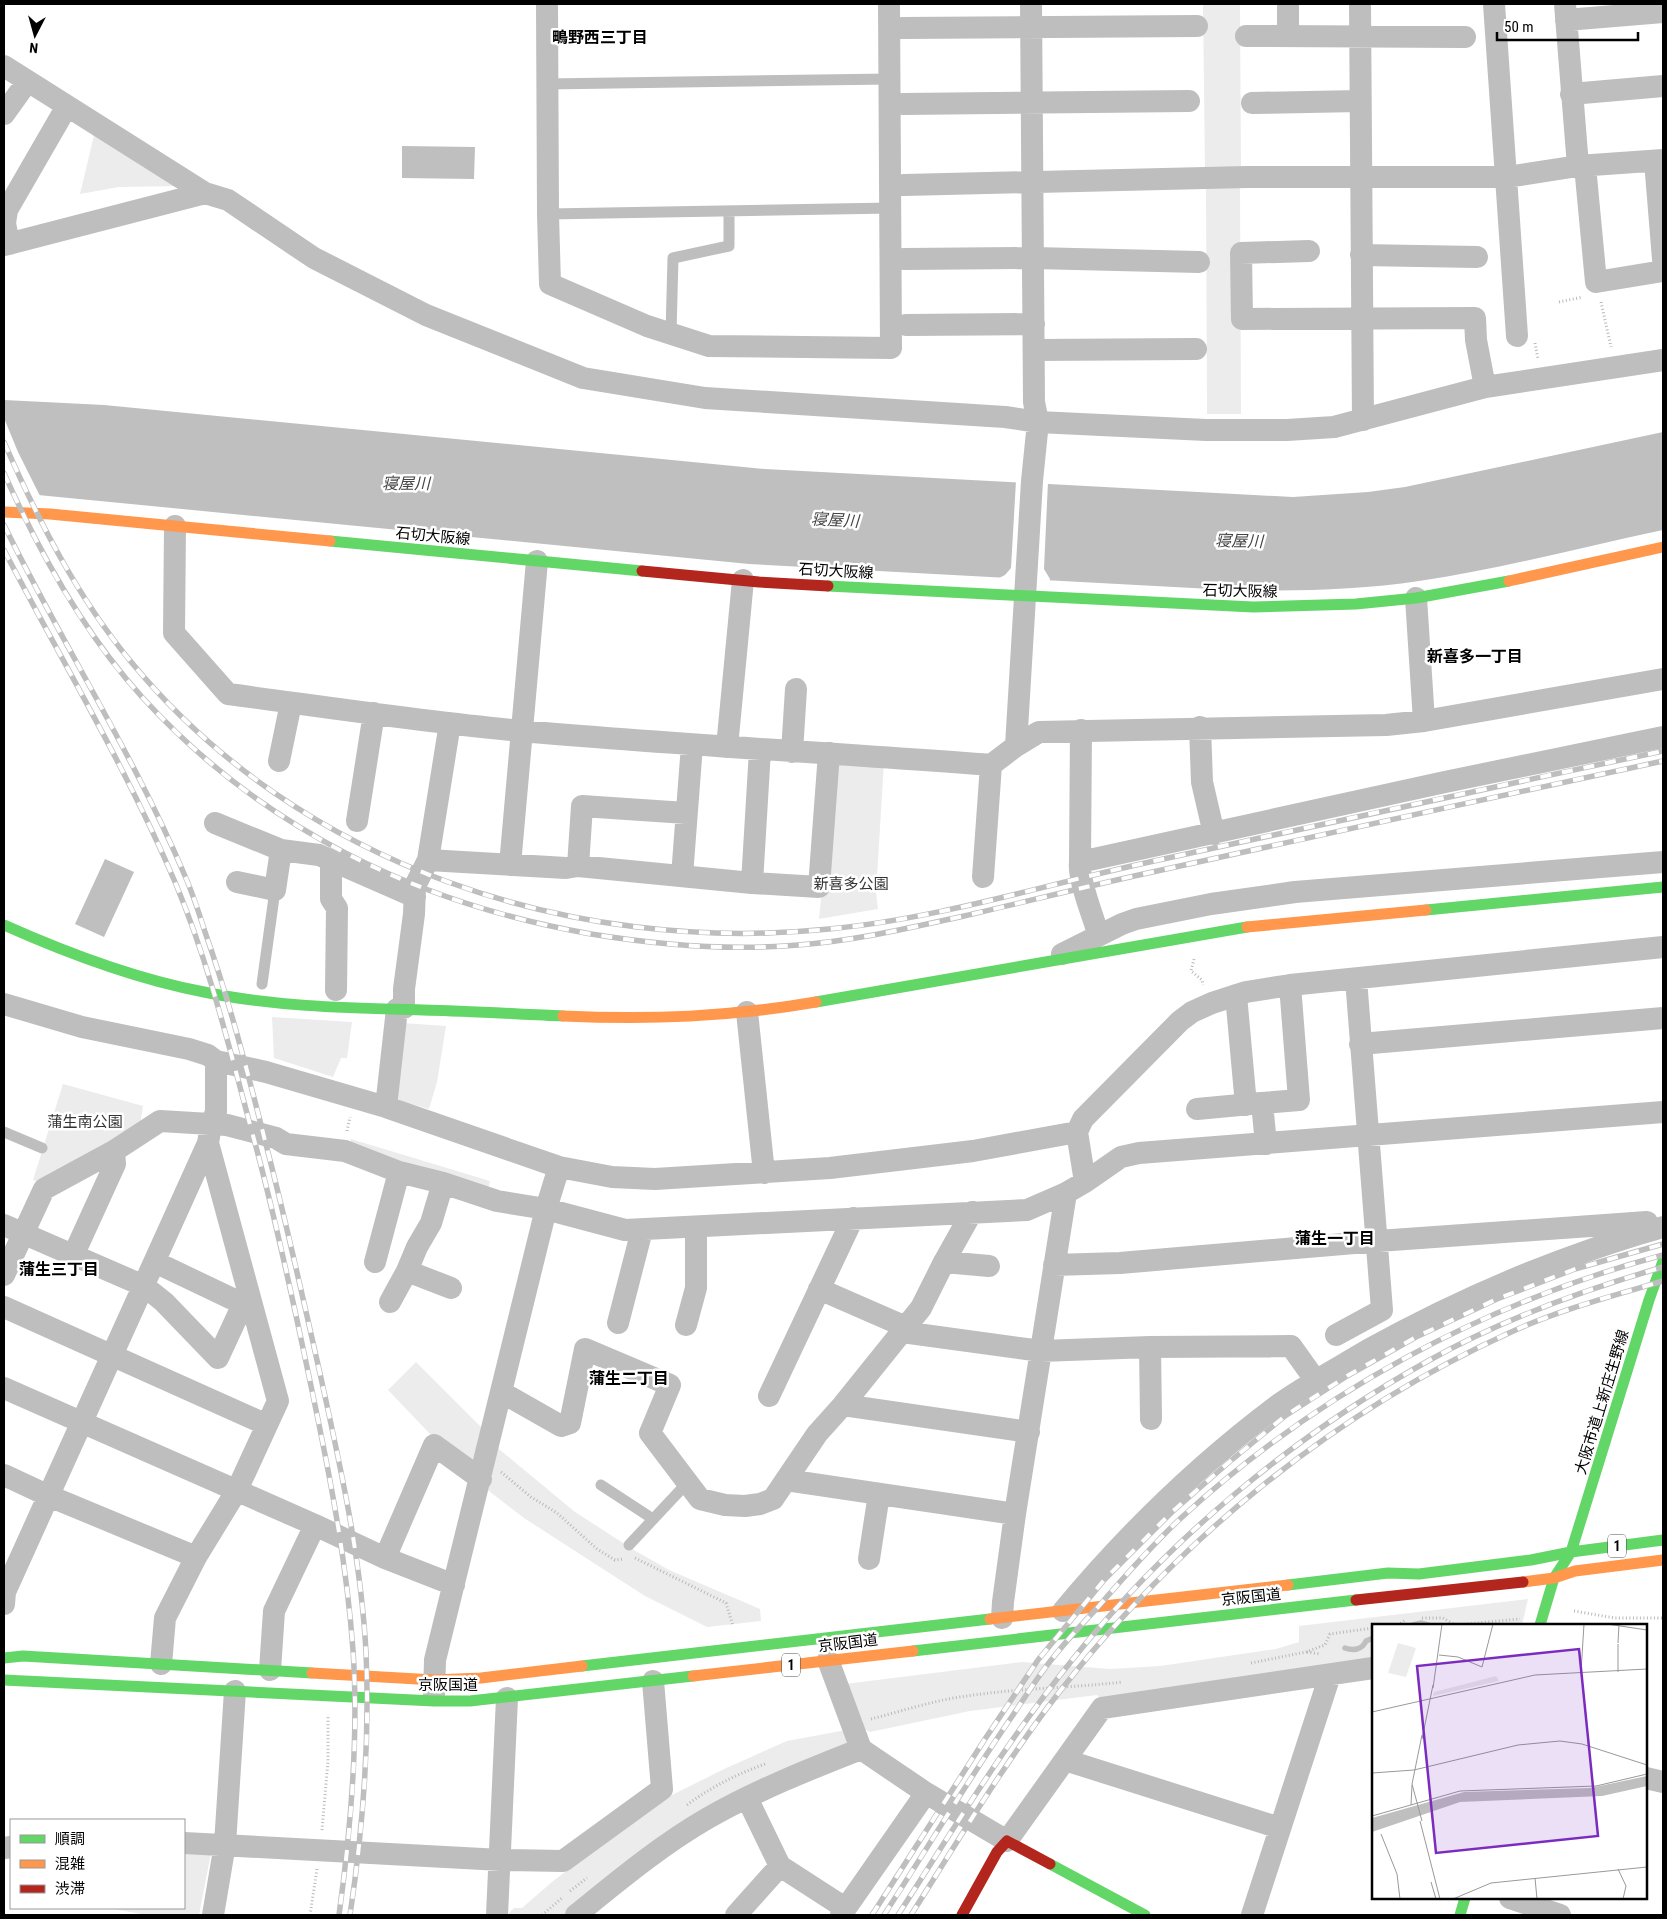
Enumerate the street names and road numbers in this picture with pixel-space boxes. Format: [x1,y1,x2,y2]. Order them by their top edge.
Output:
street label: 石切大阪線 [395,524,471,548]
street label: 石切大阪線 [798,560,874,582]
street label: 石切大阪線 [1202,581,1278,601]
street label: 大阪市道上新庄生野線 [1571,1328,1633,1476]
road number: 1 [1608,1534,1626,1558]
street label: 京阪国道 [1220,1585,1282,1609]
street label: 京阪国道 [817,1630,879,1656]
road number: 1 [782,1654,800,1676]
street label: 京阪国道 [418,1676,478,1694]

